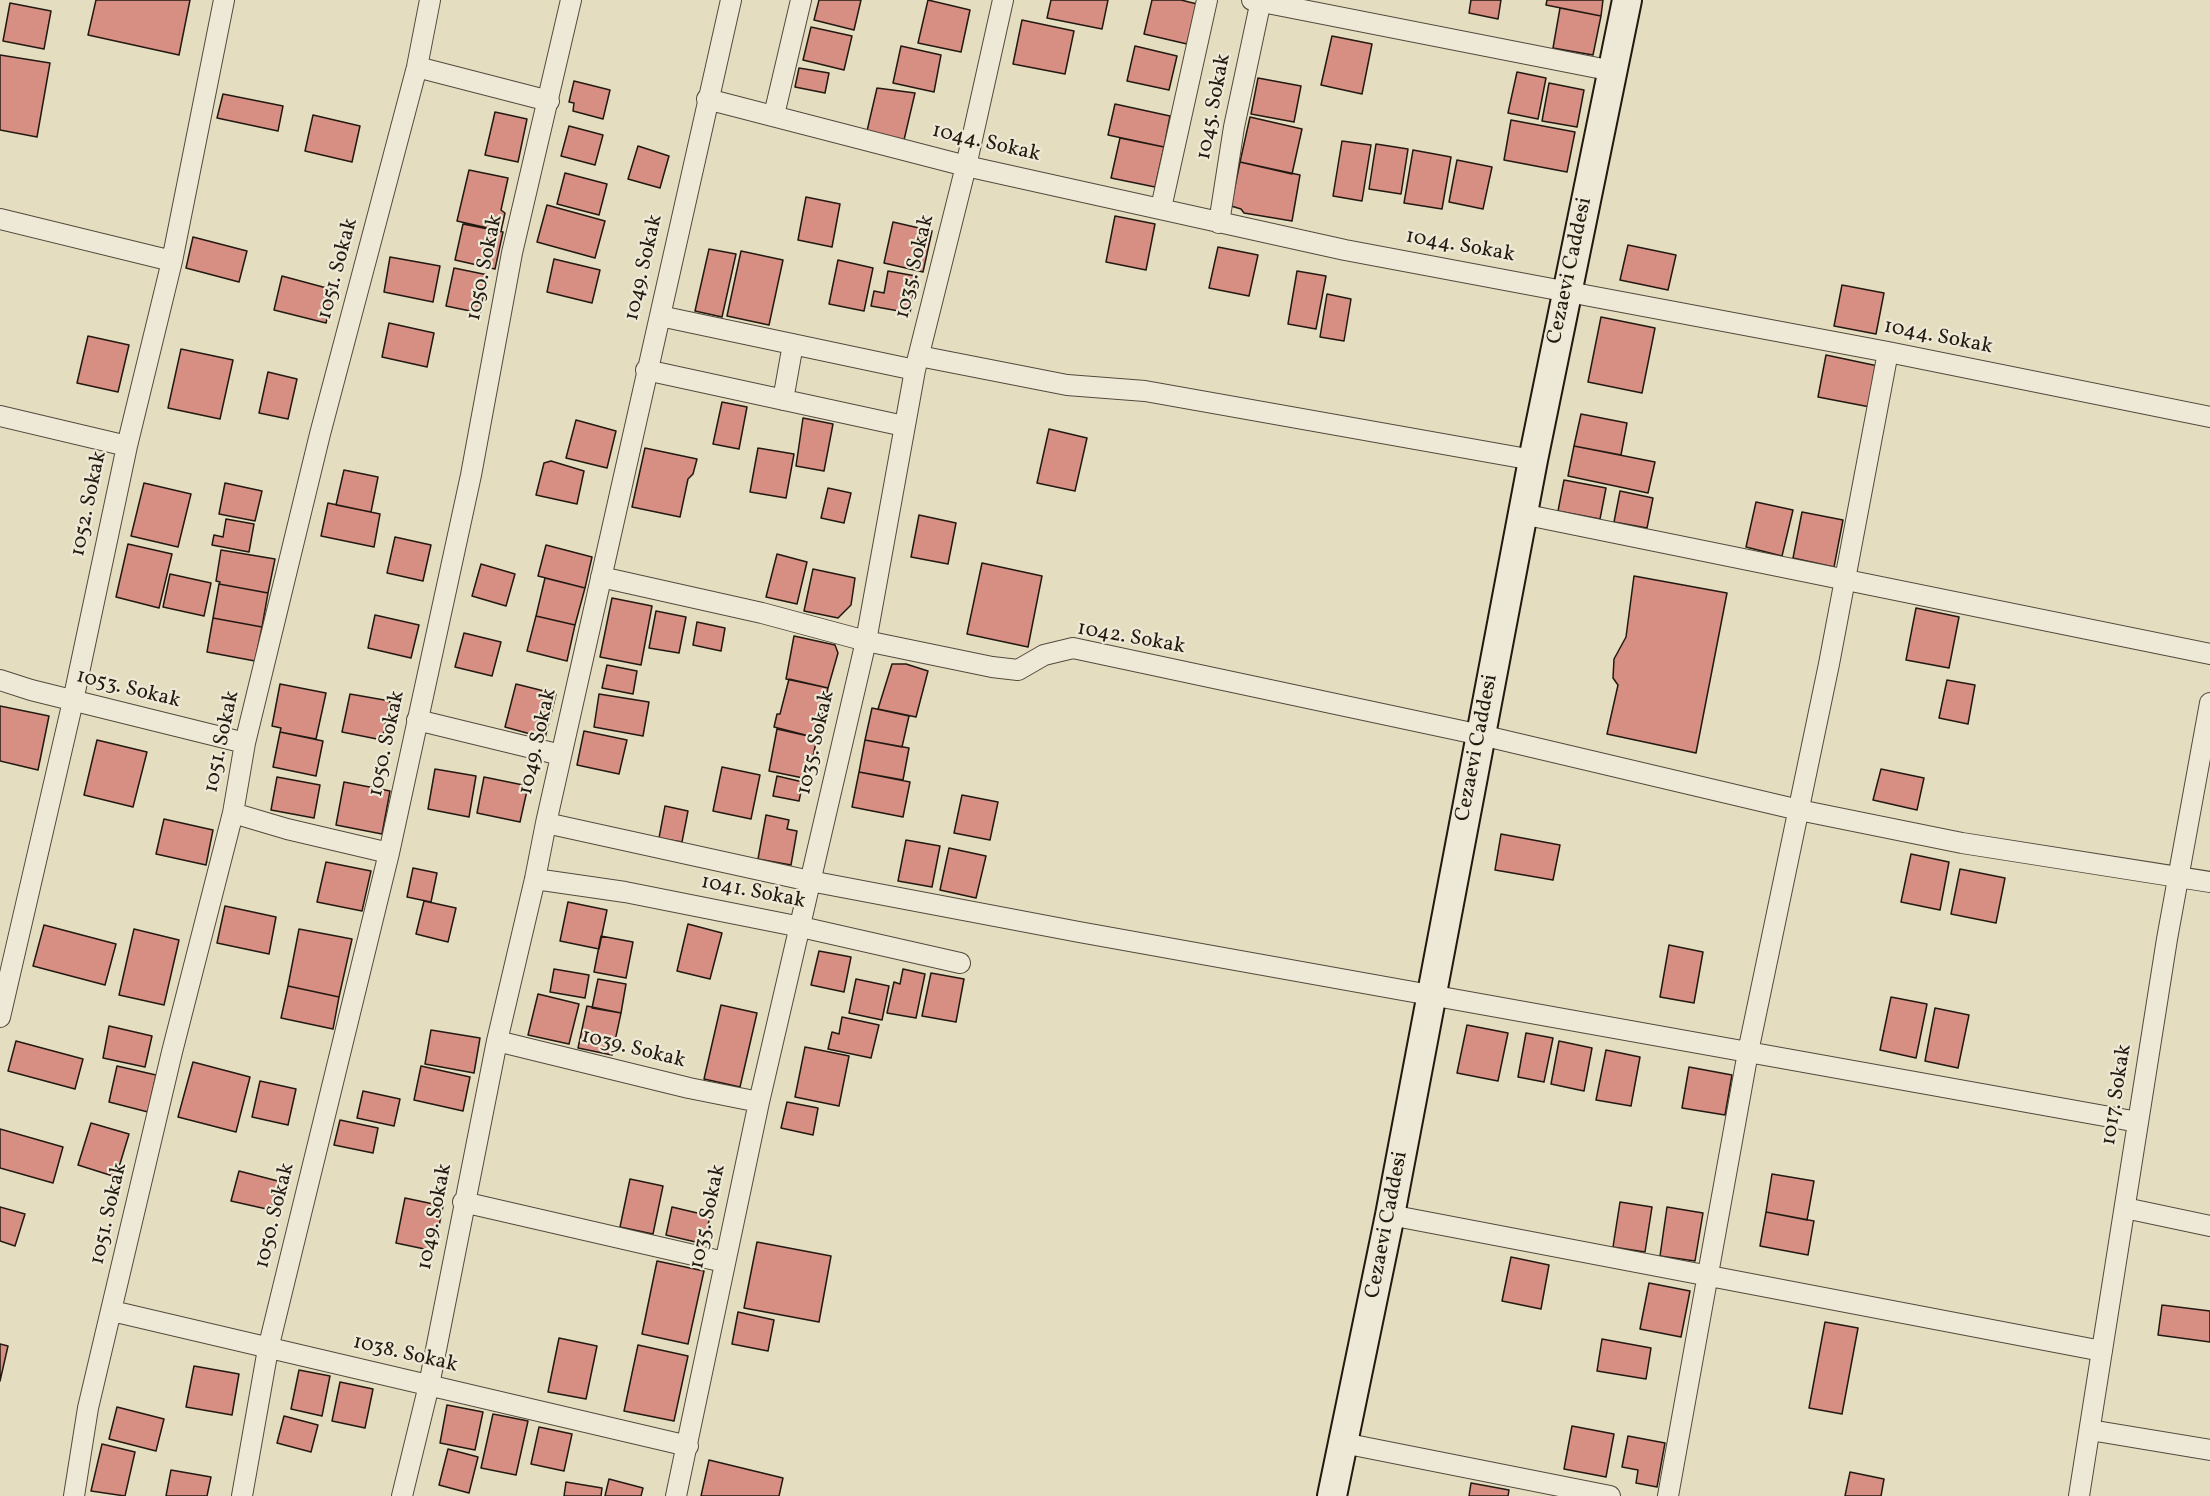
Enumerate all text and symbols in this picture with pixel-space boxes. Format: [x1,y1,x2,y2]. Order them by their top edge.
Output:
street label: 1045. Sokak [1192,52,1238,162]
street label: 1044. Sokak [929,119,1043,169]
street label: Cezaevi Caddesi [1543,195,1599,347]
street label: 1049. Sokak [621,212,669,324]
street label: 1035. Sokak [891,212,941,322]
street label: 1050. Sokak [462,213,510,323]
street label: 1051. Sokak [313,216,365,322]
street label: 1044. Sokak [1403,225,1517,269]
street label: 1044. Sokak [1881,315,1995,361]
street label: 1052. Sokak [67,449,113,559]
street label: 1042. Sokak [1075,617,1187,661]
street label: 1053. Sokak [73,665,183,715]
street label: Cezaevi Caddesi [1451,672,1505,824]
street label: 1049. Sokak [515,686,563,798]
street label: 1035. Sokak [793,688,841,798]
street label: 1051. Sokak [200,689,246,795]
street label: 1050. Sokak [364,689,412,799]
street label: 1041. Sokak [699,871,807,915]
street label: 1039. Sokak [578,1025,688,1075]
street label: 1017. Sokak [2098,1043,2138,1147]
street label: Cezaevi Caddesi [1361,1149,1415,1301]
street label: 1051. Sokak [86,1161,134,1267]
street label: 1050. Sokak [251,1161,301,1271]
street label: 1049. Sokak [413,1162,459,1272]
street label: 1035. Sokak [686,1162,732,1272]
street label: 1038. Sokak [350,1331,460,1379]

